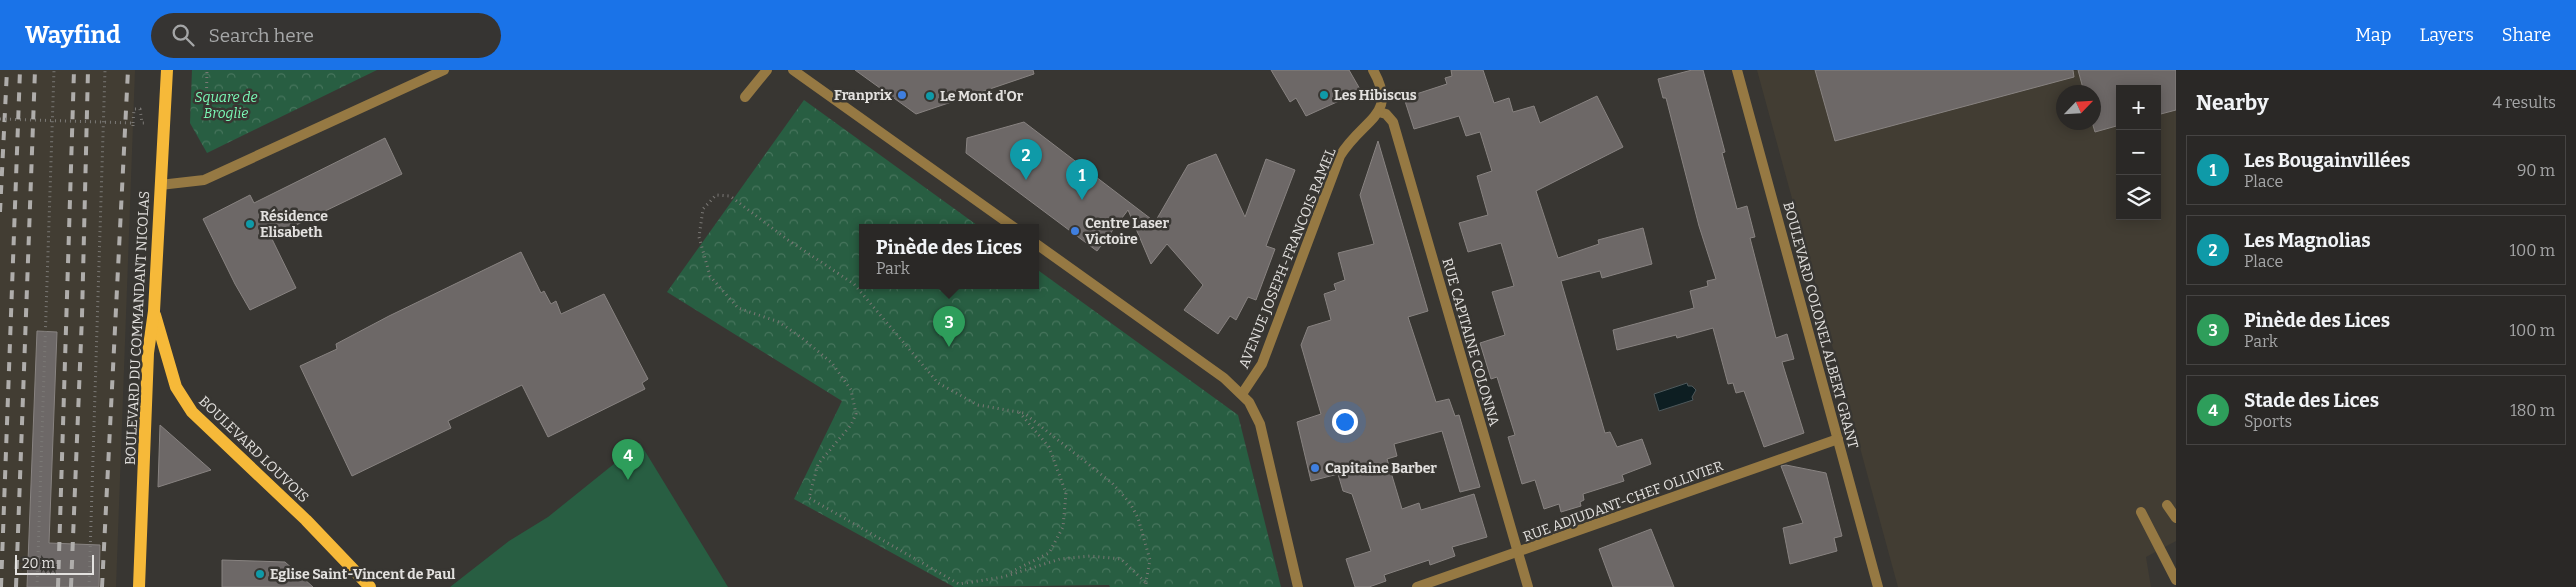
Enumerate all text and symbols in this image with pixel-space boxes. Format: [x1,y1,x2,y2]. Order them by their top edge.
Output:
search box [151,13,501,58]
text: Wayfind [25,21,121,49]
icon: search [169,21,197,49]
text: Search here [209,24,314,47]
text: Map [2355,24,2391,46]
text: Layers [2419,24,2474,46]
text: Share [2502,24,2551,46]
north arrow [2056,85,2101,130]
map controls [2116,85,2161,220]
button: + [2116,85,2161,130]
place label: Franprix [834,87,892,104]
place label: Les Hibiscus [1334,87,1417,104]
place label: Le Mont d'Or [940,88,1024,105]
park label: Square de Broglie [194,89,258,122]
marker: Franprix [896,89,908,101]
marker: Les Hibiscus [1318,89,1330,101]
marker: Le Mont d'Or [924,90,936,102]
text: Nearby [2196,90,2269,116]
text: 4 results [2493,93,2556,112]
button: − [2116,130,2161,175]
pin: 2 [1010,139,1042,180]
street label: AVENUE JOSEPH-FRANCOIS RAMEL [1235,145,1340,371]
text: Les Bougainvillées [2244,149,2410,172]
pin: 1 [1066,159,1098,200]
text: 1 [2210,161,2216,180]
text: 90 m [2517,161,2555,180]
text: Place [2244,172,2283,191]
button: layers [2116,175,2161,220]
street label: BOULEVARD DU COMMANDANT NICOLAS [122,190,153,466]
street label: BOULEVARD COLONEL ALBERT GRANT [1779,200,1862,450]
place label: Résidence Elisabeth [260,208,328,241]
place label: Centre Laser Victoire [1085,215,1169,248]
marker: Résidence Elisabeth [244,218,256,230]
popup [859,224,1039,289]
marker: Centre Laser Victoire [1069,225,1081,237]
text: Les Magnolias [2244,229,2371,252]
text: Pinède des Lices [876,236,1022,259]
text: 2 [2208,241,2218,260]
text: 100 m [2510,241,2555,260]
text: Place [2244,252,2283,271]
street label: RUE CAPITAINE COLONNA [1438,256,1503,428]
text: Park [876,259,910,278]
pin: 3 [933,306,965,347]
text: Pinède des Lices [2244,309,2390,332]
text: 3 [2208,321,2218,340]
text: 100 m [2510,321,2555,340]
text: Park [2244,332,2278,351]
text: Stade des Lices [2244,389,2379,412]
street label: BOULEVARD LOUVOIS [195,393,312,506]
text: 4 [2208,401,2218,420]
text: 180 m [2510,401,2555,420]
your location [1332,409,1358,435]
text: Sports [2244,412,2292,431]
pin: 4 [612,439,644,480]
street label: RUE ADJUDANT-CHEF OLLIVIER [1521,457,1725,546]
place label: Capitaine Barber [1325,460,1437,477]
marker: Capitaine Barber [1309,462,1321,474]
scale bar [15,552,94,575]
text: 20 m [22,555,55,572]
place label: Eglise Saint-Vincent de Paul [270,566,456,583]
marker: Eglise Saint-Vincent de Paul [254,568,266,580]

